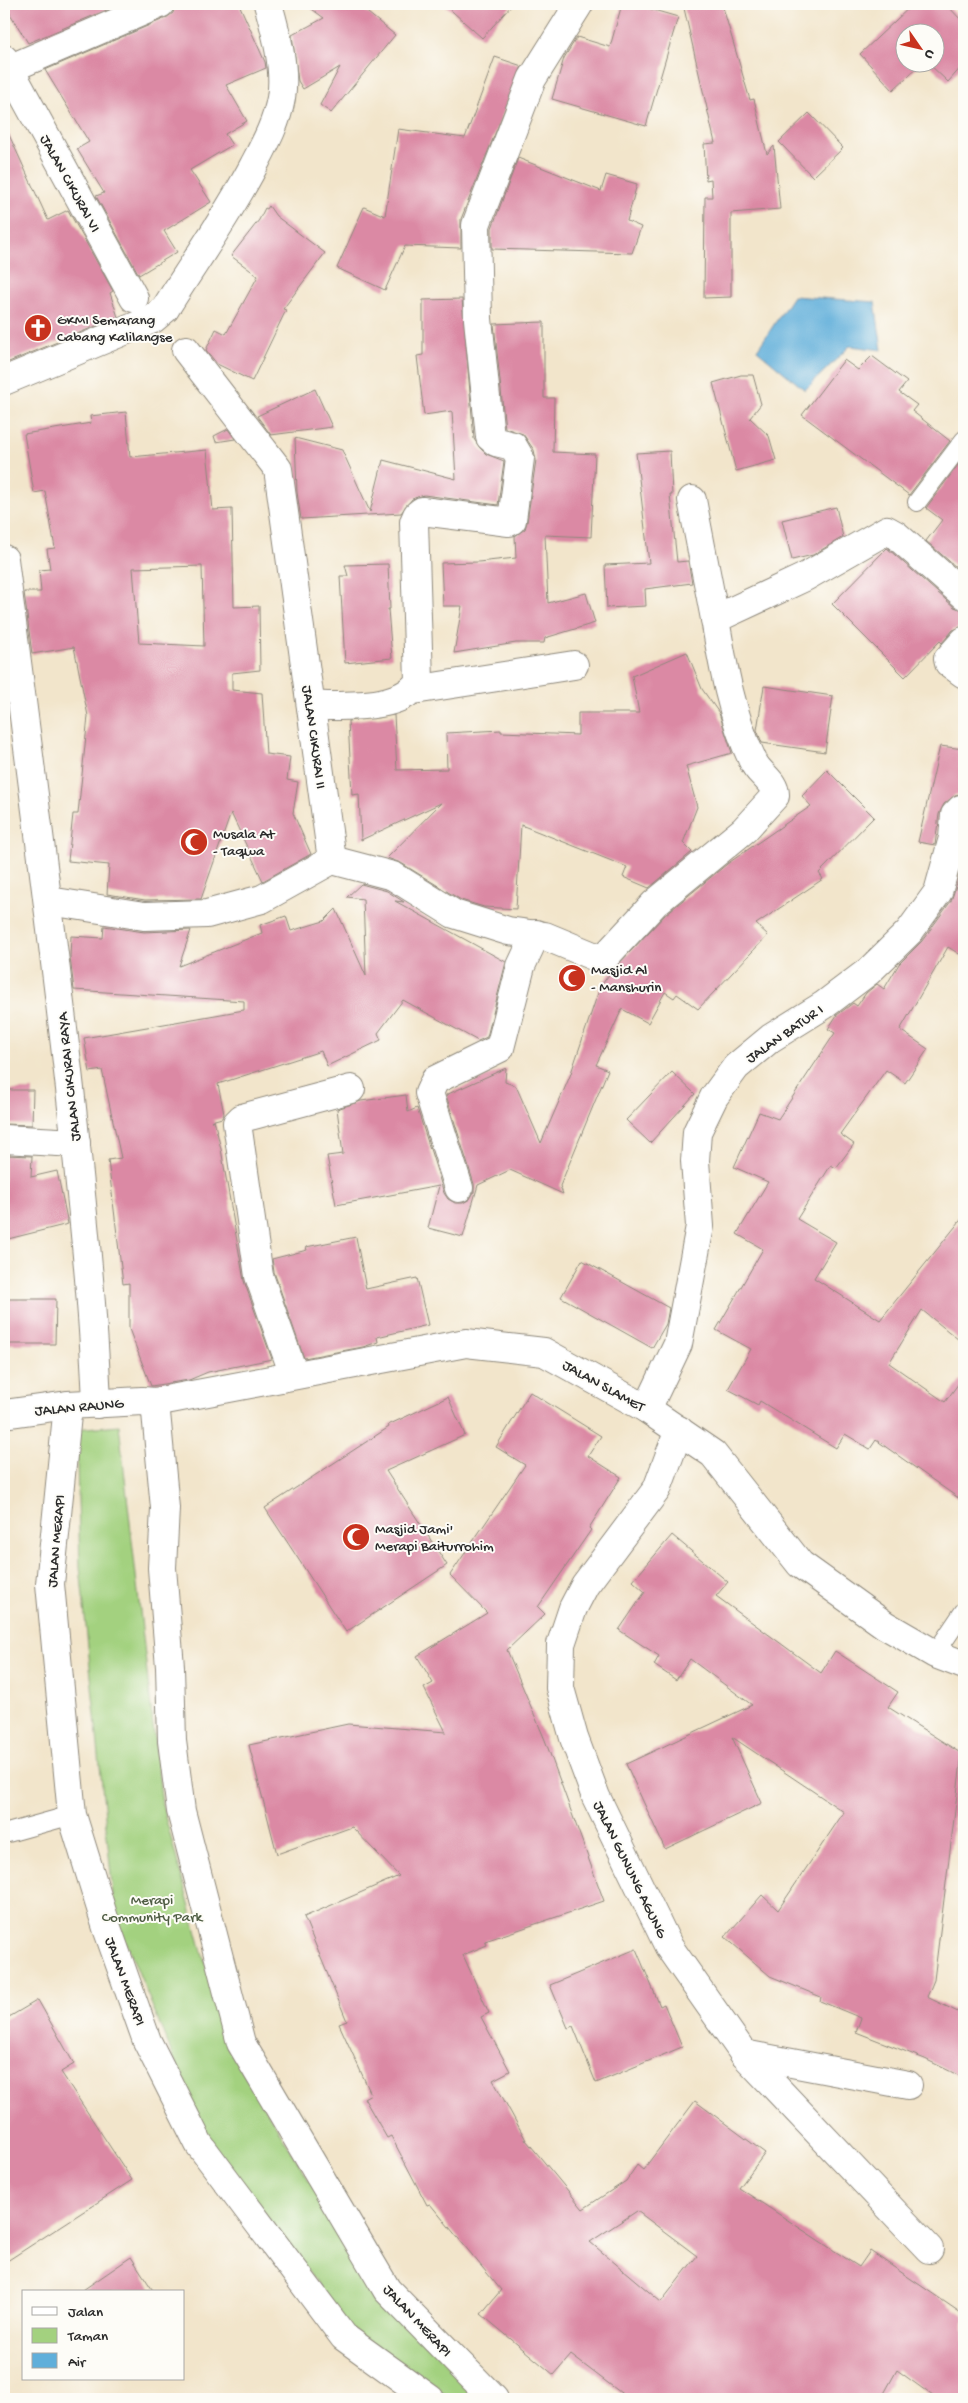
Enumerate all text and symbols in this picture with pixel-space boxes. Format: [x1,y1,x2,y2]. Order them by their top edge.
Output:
north arrow [896,22,946,72]
text: U [919,46,938,62]
street label: JALAN CIKURAI VI [35,132,104,236]
place label: GKMI Semarang Cabang Kalilangse [57,312,173,347]
church icon: GKMI Semarang Cabang Kalilangse [23,313,53,343]
street label: JALAN CIKURAI II [297,684,329,790]
place label: Musala At - Taqwa [213,826,276,861]
mosque icon: Musala At - Taqwa [179,827,209,857]
place label: Masjid Al - Manshurin [591,962,661,997]
mosque icon: Masjid Al - Manshurin [557,963,587,993]
street label: JALAN BATUR I [743,1001,827,1068]
street label: JALAN CIKURAI RAYA [54,1010,86,1142]
street label: JALAN SLAMET [559,1357,648,1417]
street label: JALAN RAUNG [34,1395,125,1421]
street label: JALAN MERAPI [44,1494,70,1588]
place label: Masjid Jami' Merapi Baiturrohim [375,1521,494,1556]
mosque icon: Masjid Jami' Merapi Baiturrohim [341,1522,371,1552]
street label: JALAN GUNUNG AGUNG [588,1798,670,1942]
park label: Merapi Community Park [102,1892,203,1927]
street label: JALAN MERAPI [100,1935,148,2028]
street label: JALAN MERAPI [378,2281,455,2361]
legend [22,2290,185,2380]
text: Jalan [68,2304,103,2322]
text: Taman [67,2328,108,2346]
text: Air [68,2354,87,2372]

